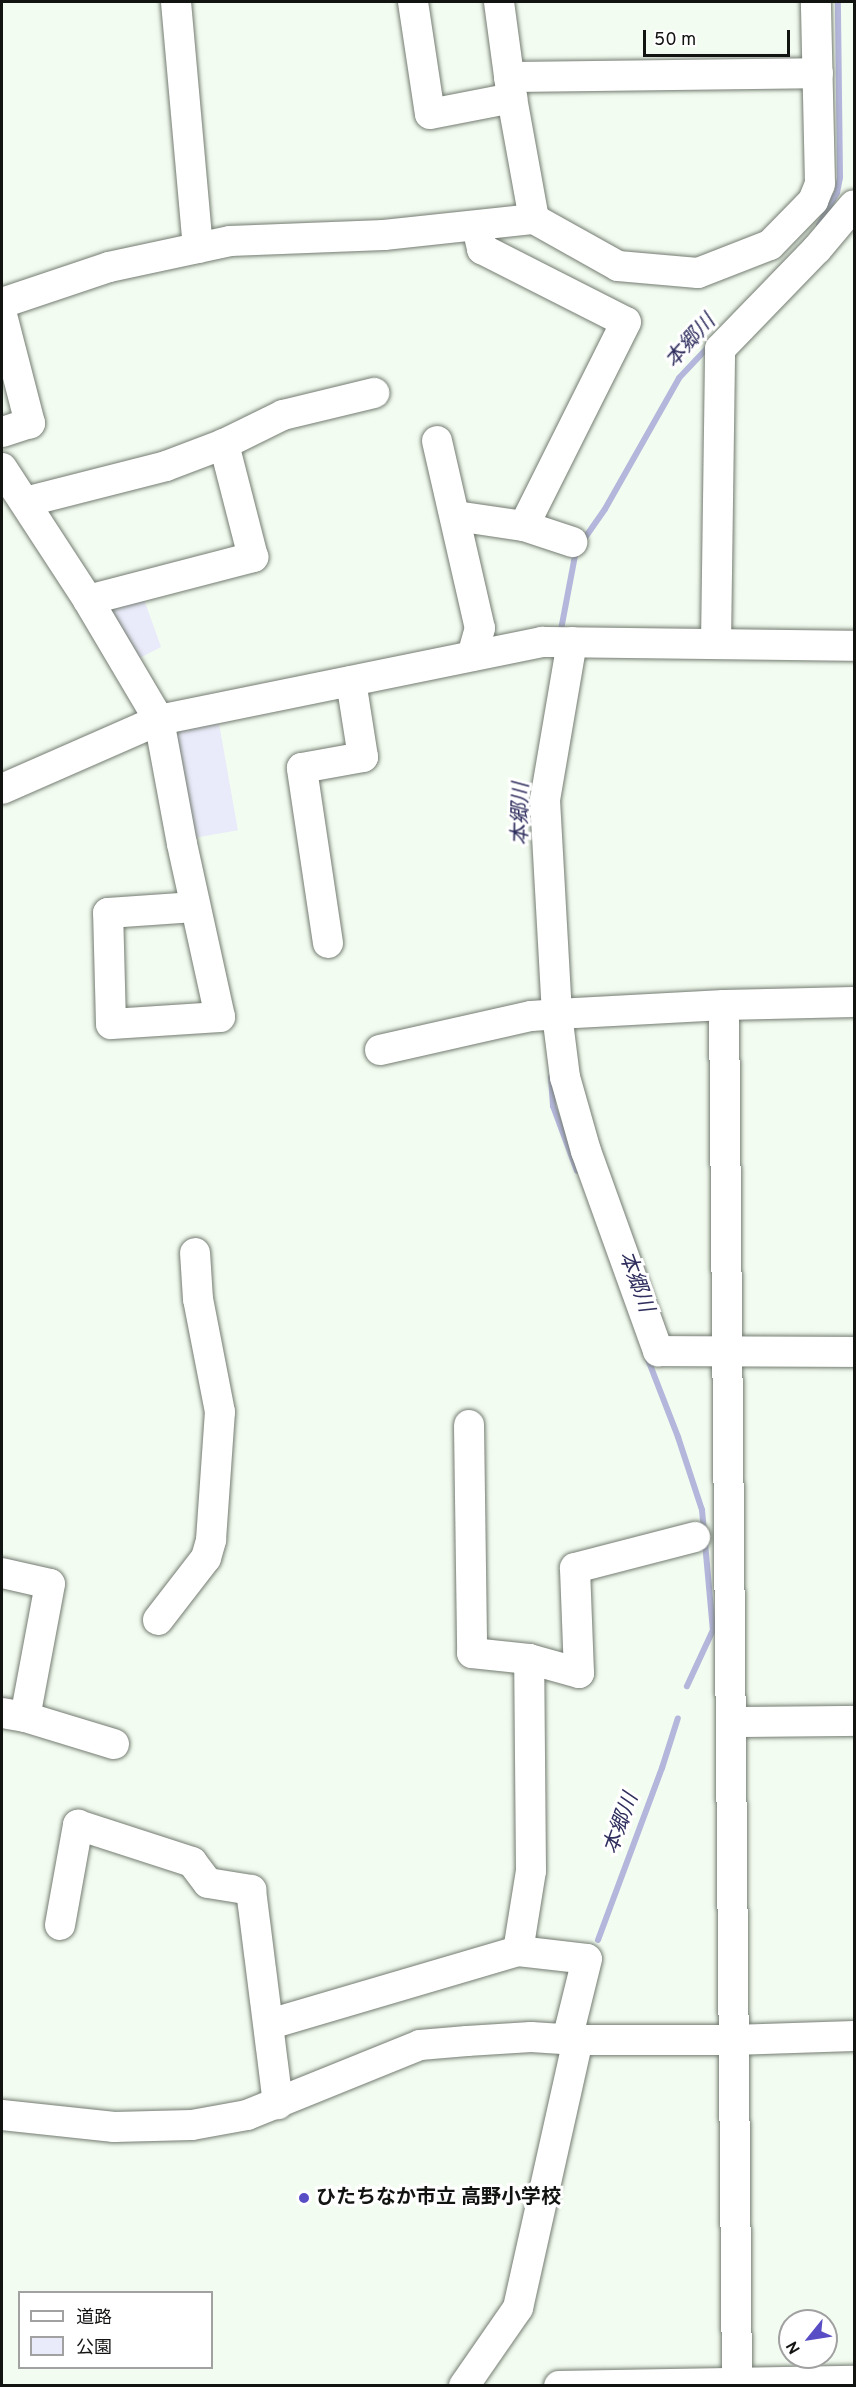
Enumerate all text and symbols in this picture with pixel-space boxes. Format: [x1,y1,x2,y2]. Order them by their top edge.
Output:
scale bar [646,18,793,56]
text: 50 m [654,29,696,52]
water label: 本郷川 [661,310,721,374]
water label: 本郷川 [509,782,535,846]
water label: 本郷川 [612,1248,658,1316]
water label: 本郷川 [599,1790,645,1858]
place label: ひたちなか市立 高野小学校 [316,2186,561,2210]
marker: ひたちなか市立 高野小学校 [297,2191,311,2205]
legend [18,2291,213,2369]
text: 道路 [76,2307,112,2330]
north arrow [778,2309,838,2369]
text: 公園 [76,2337,112,2360]
text: N [783,2337,806,2357]

